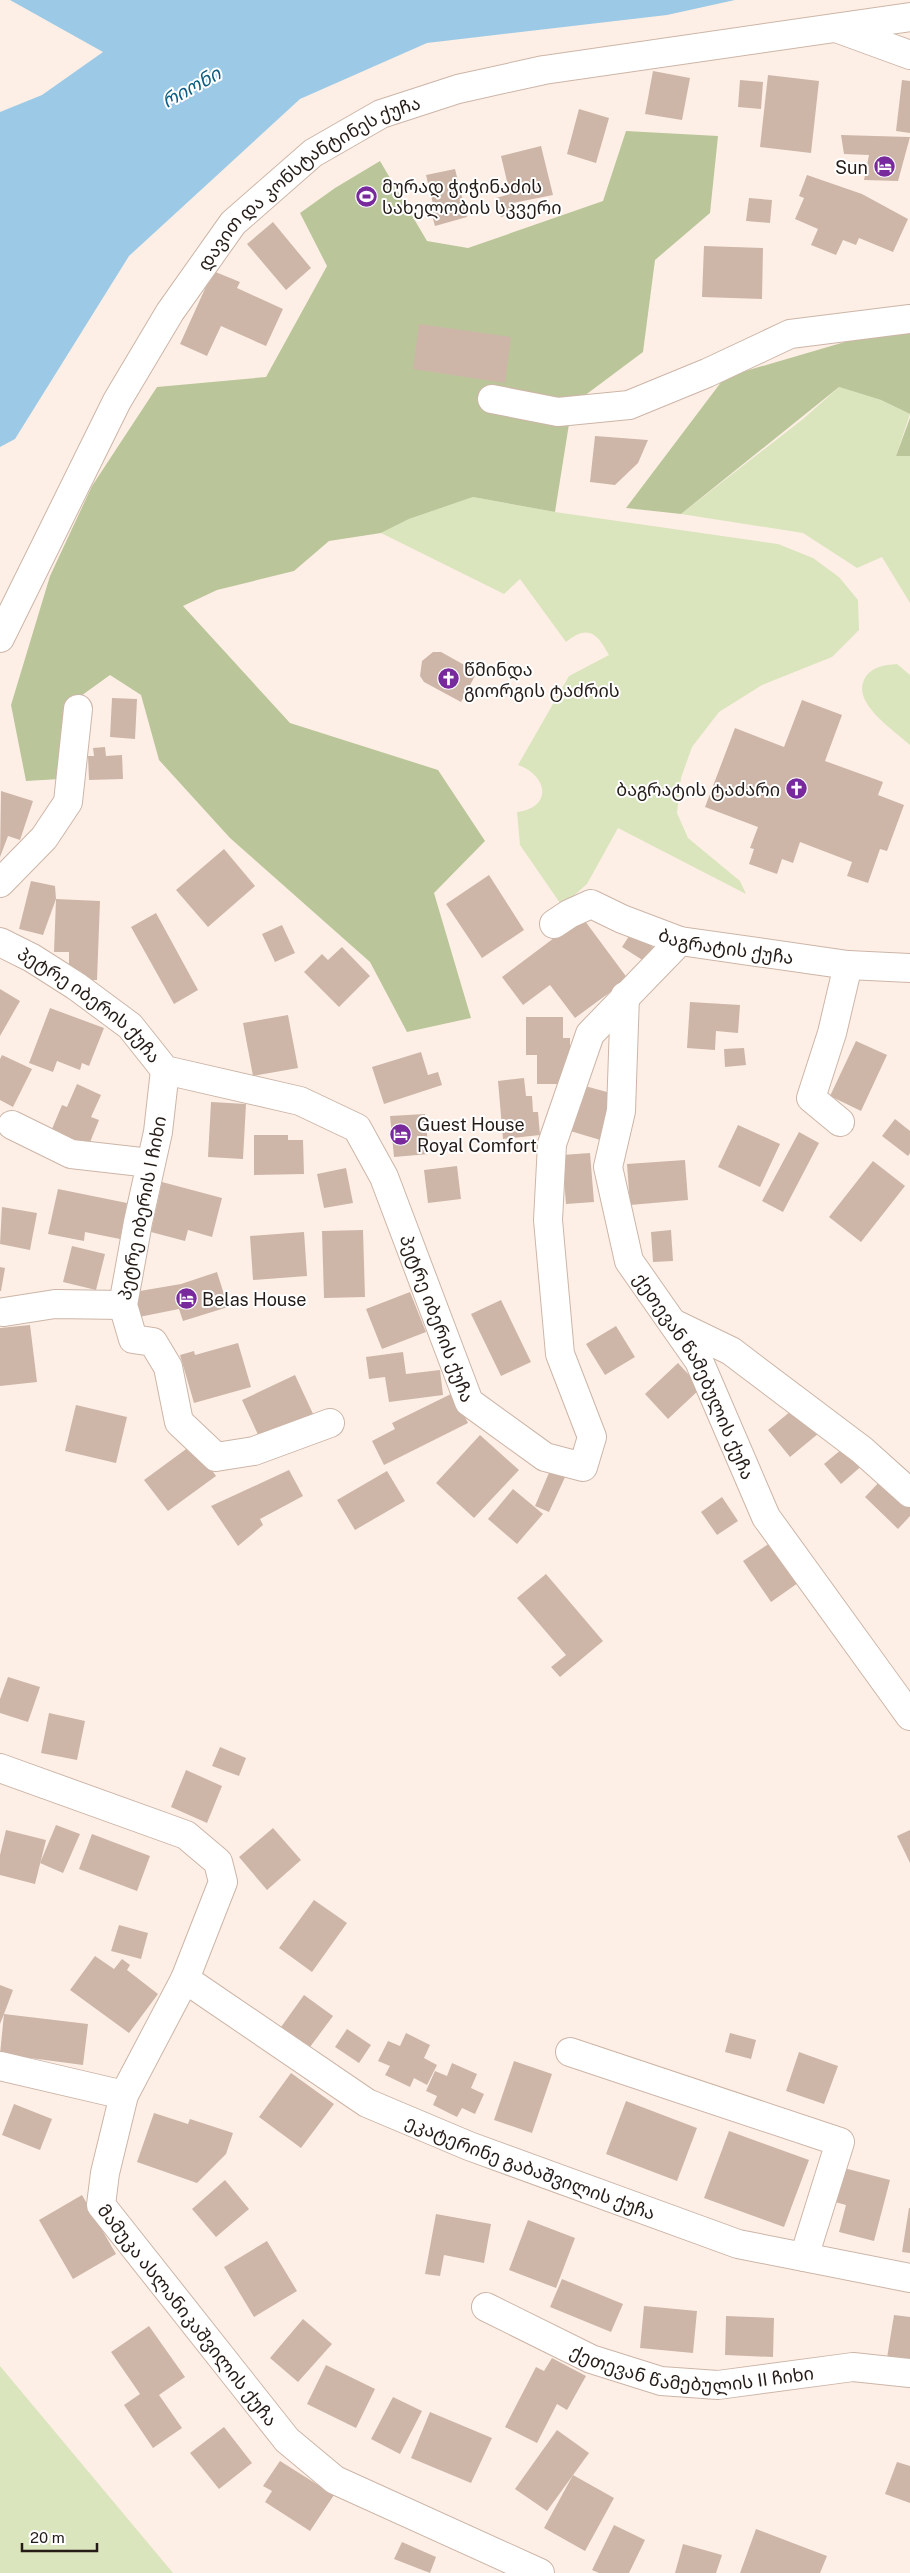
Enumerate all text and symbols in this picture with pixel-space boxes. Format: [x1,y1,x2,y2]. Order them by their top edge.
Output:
water label: რიონი [158,61,225,112]
street label: დავით და კონსტანტინეს ქუჩა [193,92,423,275]
hotel icon: Sun [872,155,896,179]
place label: Sun [835,157,868,178]
place label: მურად ჭიჭინაძის სახელობის სკვერი [382,176,562,219]
sports icon: მურად ჭიჭინაძის სახელობის სკვერი [354,184,378,208]
place label: წმინდა გიორგის ტაძრის [464,659,620,702]
church icon: წმინდა გიორგის ტაძრის [436,667,460,691]
church icon: ბაგრატის ტაძარი [784,777,808,801]
place label: ბაგრატის ტაძარი [616,779,780,801]
street label: ბაგრატის ქუჩა [656,923,795,968]
street label: პეტრე იბერის ქუჩა [14,942,165,1067]
street label: პეტრე იბერის I ჩიხი [114,1114,171,1302]
place label: Guest House Royal Comfort [417,1114,537,1156]
hotel icon: Guest House Royal Comfort [389,1122,413,1146]
street label: პეტრე იბერის ქუჩა [396,1232,479,1405]
street label: ქეთევან წამებულის ქუჩა [629,1268,759,1483]
hotel icon: Belas House [174,1287,198,1311]
place label: Belas House [202,1289,307,1310]
street label: ეკატერინე გაბაშვილის ქუჩა [402,2110,658,2224]
street label: მამუკა ასლანიკაშვილის ქუჩა [94,2200,282,2430]
street label: ქეთევან წამებულის II ჩიხი [567,2340,815,2397]
scale bar [22,2520,98,2552]
text: 20 m [30,2529,65,2546]

